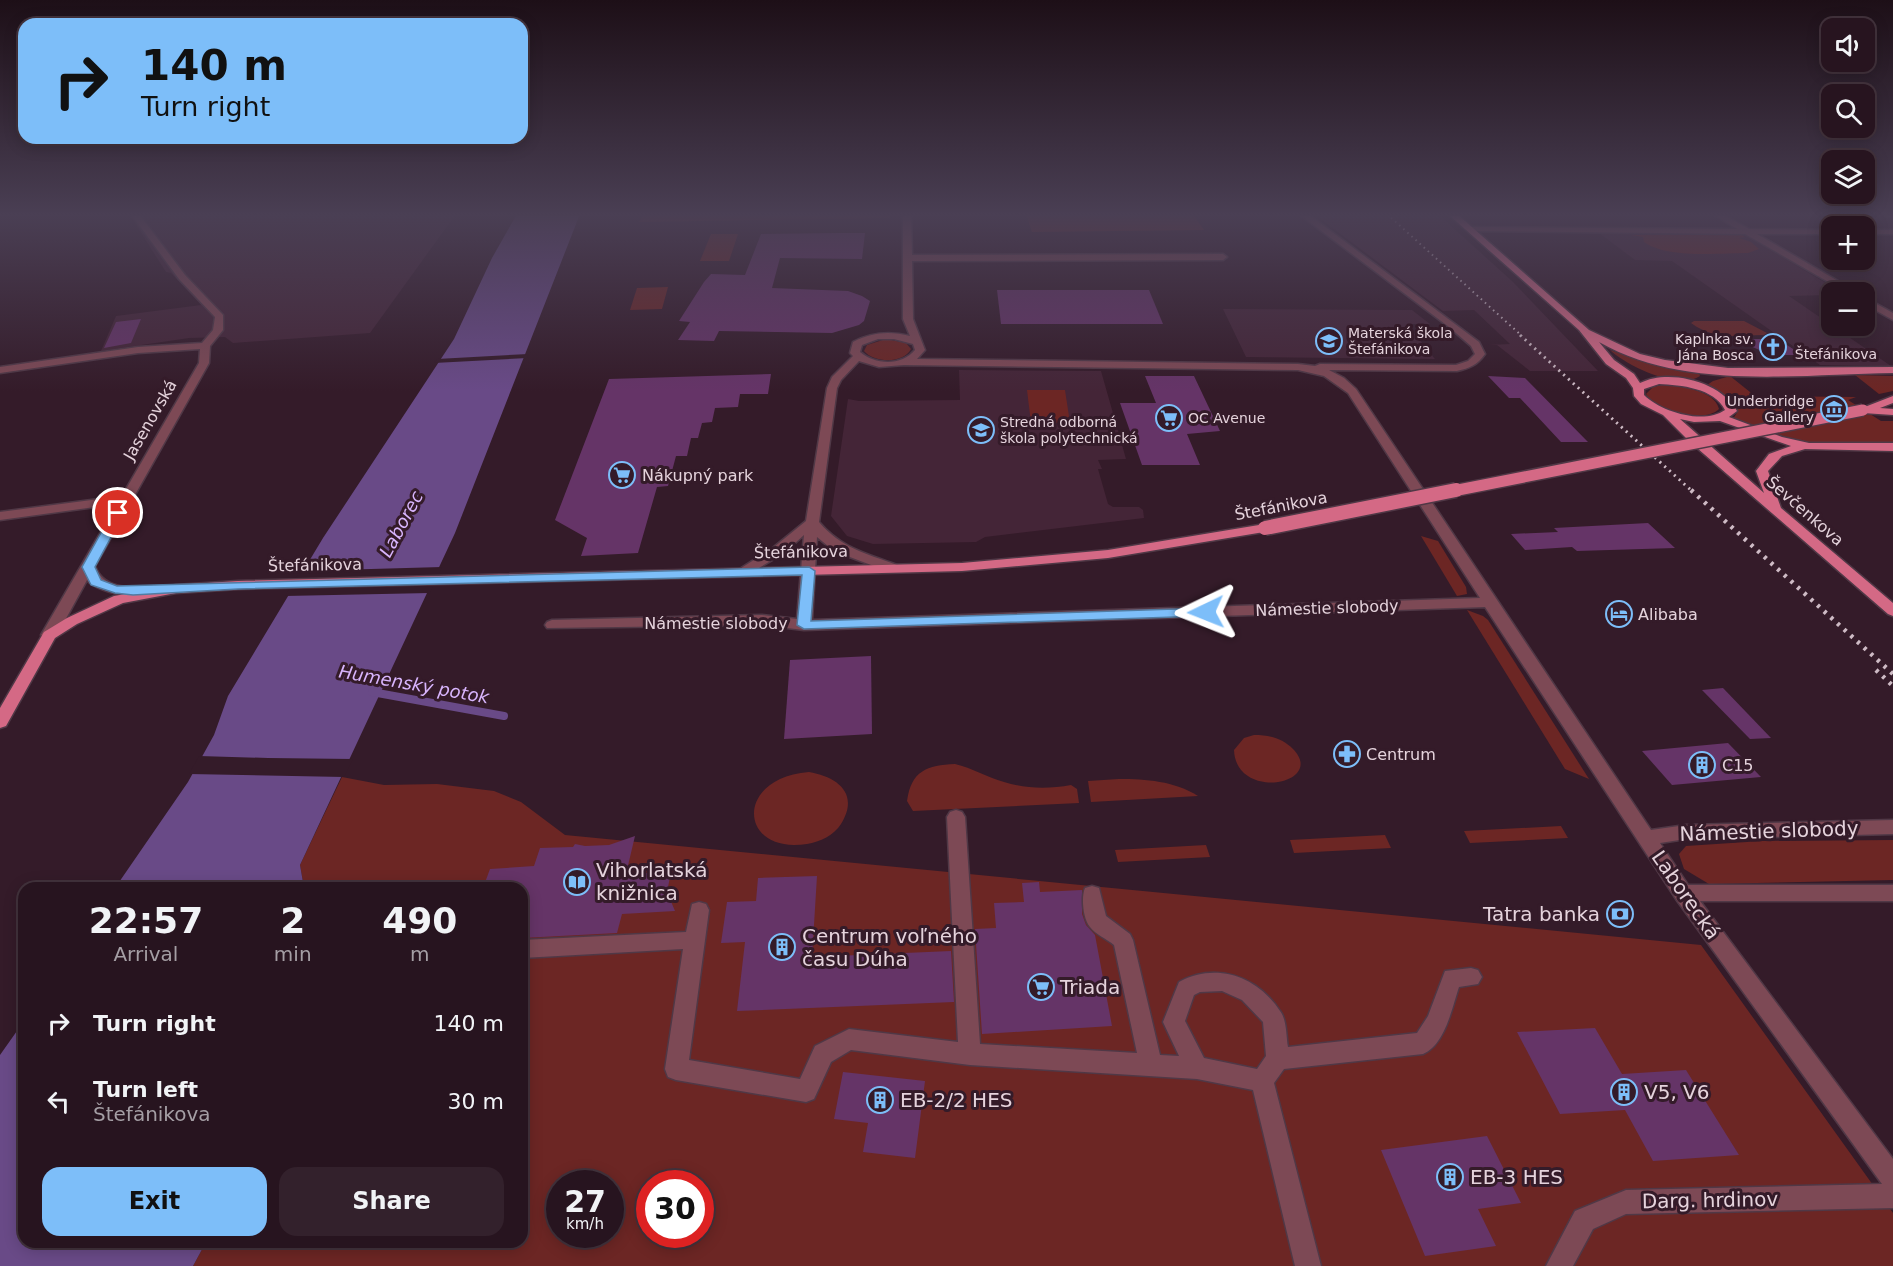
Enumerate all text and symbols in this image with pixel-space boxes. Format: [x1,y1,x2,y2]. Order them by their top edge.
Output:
map controls [1821,18,1875,336]
button: sound [1821,18,1875,72]
text: 140 m [141,41,287,90]
icon: right [42,42,120,120]
button: search [1821,84,1875,138]
text: Turn right [141,91,270,122]
button: layers [1821,150,1875,204]
button: + [1821,216,1875,270]
button: − [1821,282,1875,336]
place label: Materská škola Štefánikova [1348,325,1453,357]
school or university icon: Materská škola Štefánikova [1314,326,1344,356]
place label: Kaplnka sv. Jána Bosca [1675,331,1754,363]
church icon: Kaplnka sv. Jána Bosca [1758,332,1788,362]
street label: Štefánikova [1795,345,1877,362]
street label: Jasenovská [119,377,181,464]
place label: Underbridge Gallery [1727,393,1814,425]
museum icon: Underbridge Gallery [1819,394,1849,424]
supermarket icon: OC Avenue [1154,403,1184,433]
place label: OC Avenue [1188,410,1265,426]
place label: Stredná odborná škola polytechnická [1000,414,1138,446]
school or university icon: Stredná odborná škola polytechnická [966,415,996,445]
supermarket icon: Nákupný park [607,460,637,490]
place label: Nákupný park [642,466,754,485]
street label: Ševčenkova [1763,472,1847,550]
pin [92,487,143,538]
water label: Laborec [375,487,427,561]
street label: Štefánikova [1233,488,1329,524]
icon: arrive [101,496,134,529]
street label: Štefánikova [754,542,848,562]
street label: Štefánikova [268,555,362,575]
position arrow [1174,580,1238,644]
street label: Námestie slobody [1255,596,1399,620]
hotel icon: Alibaba [1604,599,1634,629]
place label: Alibaba [1638,605,1698,624]
street label: Námestie slobody [644,614,788,633]
water label: Humenský potok [337,660,492,708]
pharmacy icon: Centrum [1332,739,1362,769]
place label: Centrum [1366,745,1436,764]
building icon: C15 [1687,750,1717,780]
place label: C15 [1722,756,1754,775]
street label: Námestie slobody [1679,816,1859,846]
street label: Laborecká [1647,846,1725,944]
place label: Vihorlatská knižnica [596,858,708,905]
library icon: Vihorlatská knižnica [562,867,592,897]
bank icon: Tatra banka [1605,899,1635,929]
text: 22:57 [89,900,203,941]
text: 2 [280,900,305,941]
text: 490 [382,900,457,941]
place label: Tatra banka [1482,902,1600,926]
place label: Centrum voľného času Dúha [802,924,977,971]
building icon: Centrum voľného času Dúha [767,932,797,962]
text: Arrival [113,942,178,966]
text: min [274,942,312,966]
text: m [410,942,430,966]
supermarket icon: Triada [1026,972,1056,1002]
place label: Triada [1059,975,1120,999]
icon: right [42,1007,75,1040]
text: Turn right [93,1011,216,1036]
text: 140 m [434,1011,504,1036]
text: Turn left [93,1077,198,1102]
building icon: V5, V6 [1609,1077,1639,1107]
place label: V5, V6 [1644,1080,1710,1104]
icon: left [42,1085,75,1118]
building icon: EB-2/2 HES [865,1085,895,1115]
place label: EB-2/2 HES [900,1088,1013,1112]
text: 30 m [448,1089,504,1114]
text: Štefánikova [93,1102,211,1126]
building icon: EB-3 HES [1435,1162,1465,1192]
place label: EB-3 HES [1470,1165,1563,1189]
button: Exit [42,1167,267,1236]
button: Share [279,1167,504,1236]
speed limit sign: 30 [636,1170,714,1248]
text: 27 [564,1184,606,1219]
street label: Darg. hrdinov [1642,1187,1779,1213]
text: km/h [566,1215,604,1233]

